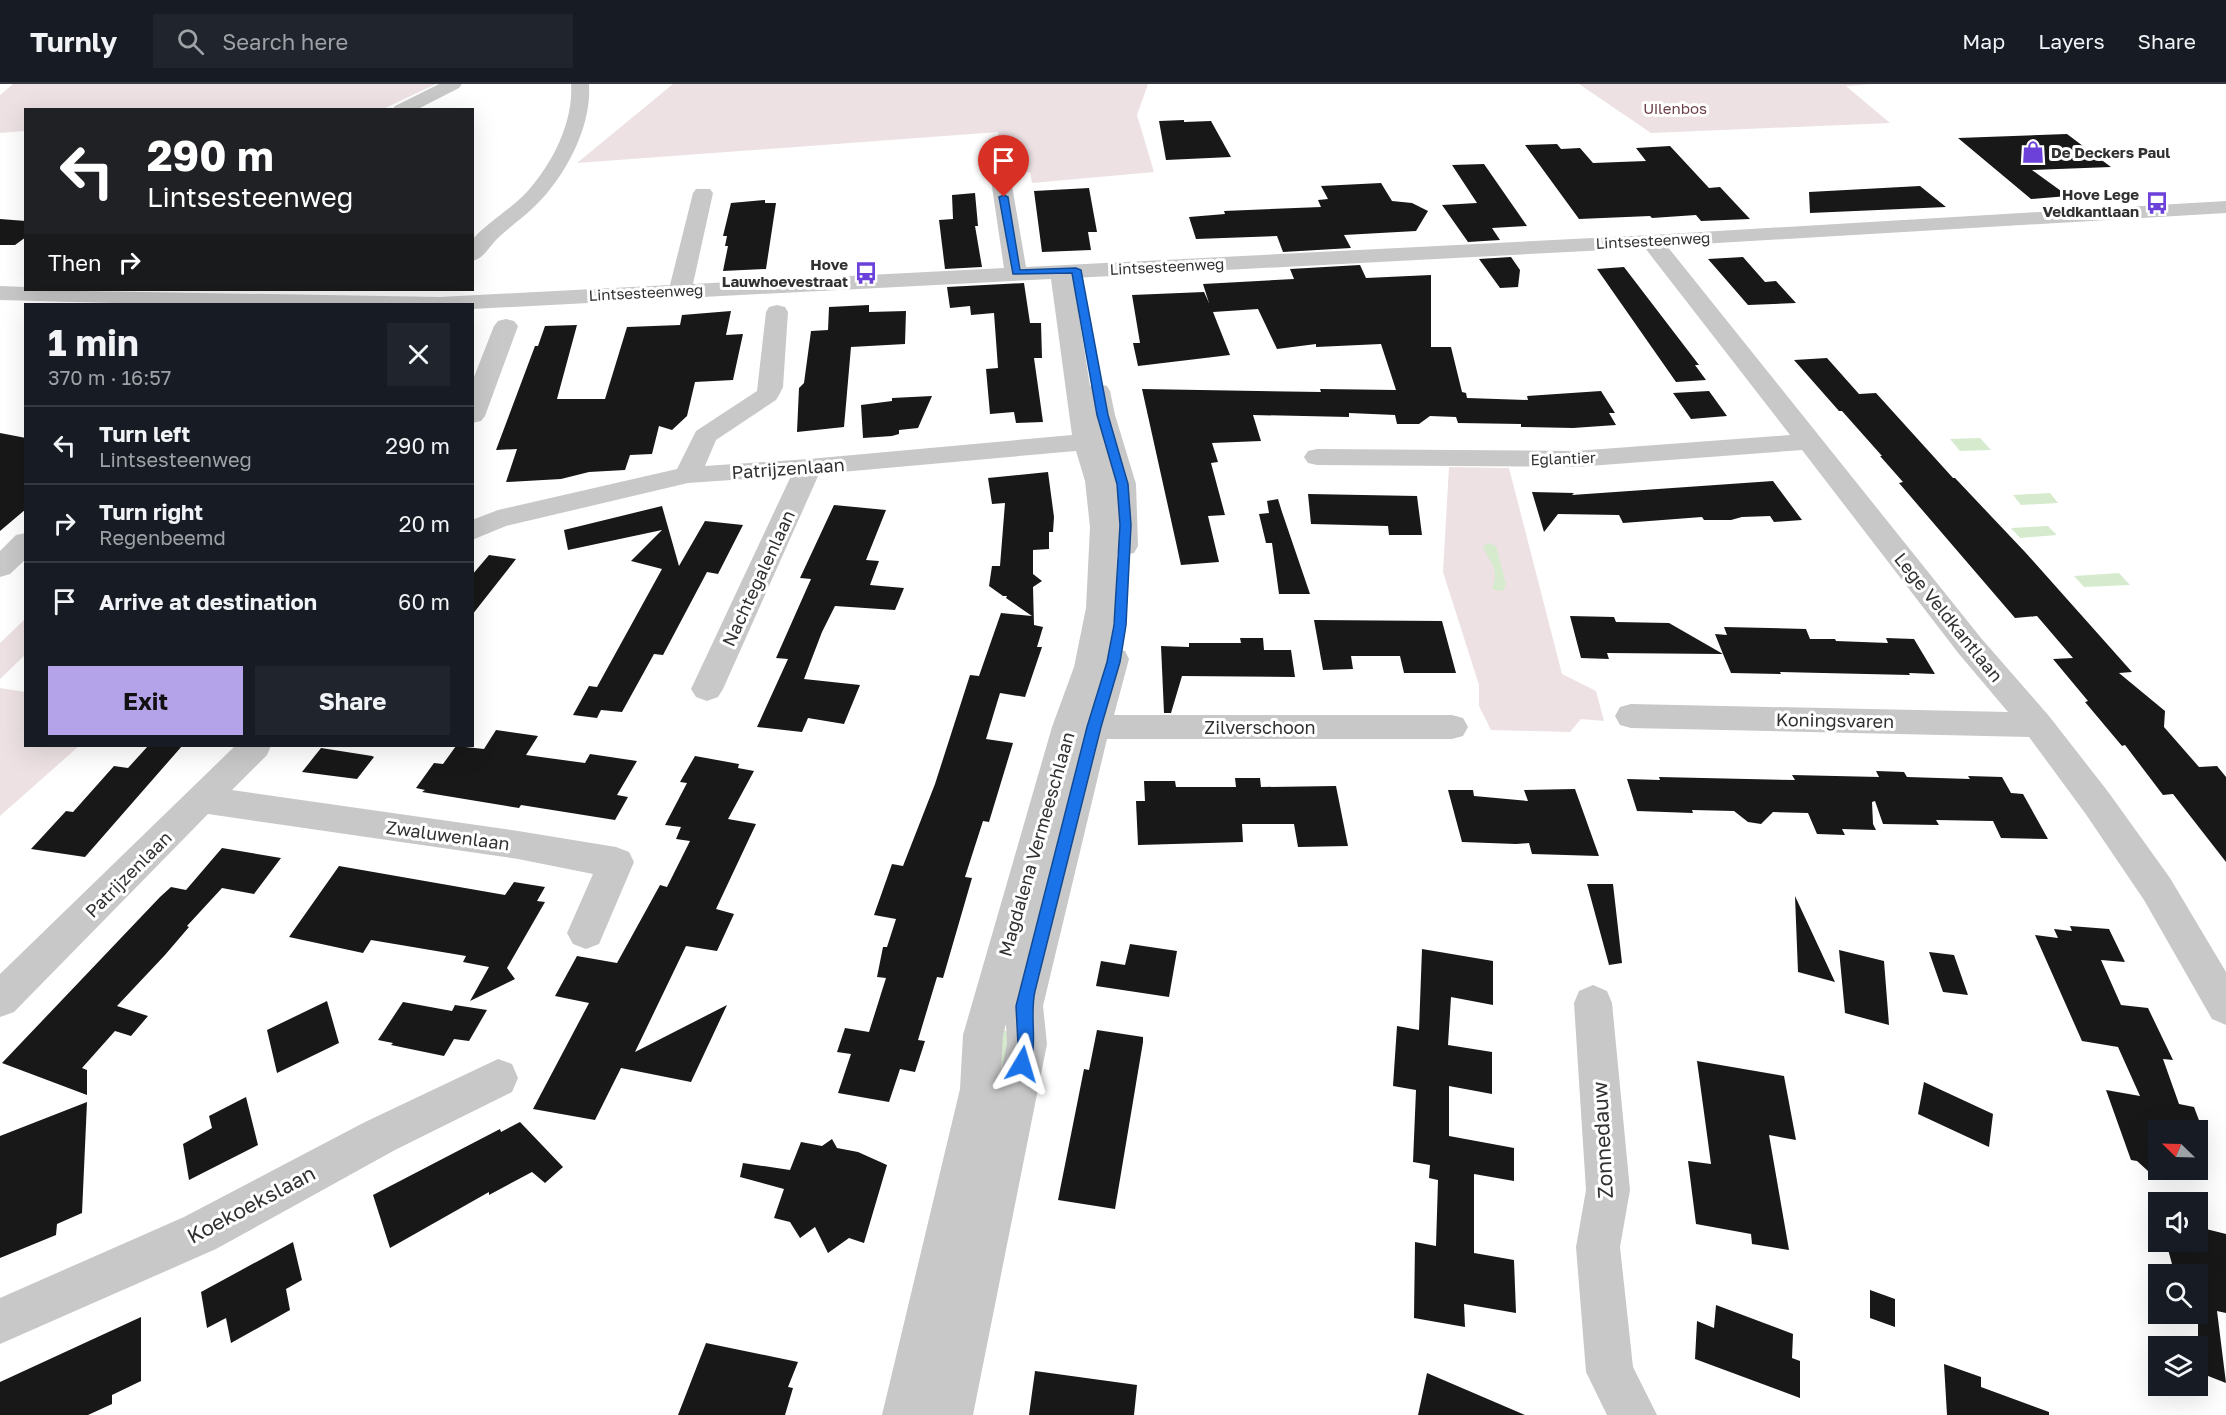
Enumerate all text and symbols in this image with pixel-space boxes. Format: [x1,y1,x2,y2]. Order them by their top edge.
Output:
search box [153,14,573,68]
text: Turnly [30,25,117,58]
icon: search [174,25,207,58]
text: Search here [222,28,348,55]
text: Map [1962,28,2005,54]
text: Layers [2038,28,2105,54]
text: Share [2138,28,2196,54]
park label: Uilenbos [1643,99,1707,117]
text: 290 m [147,130,274,180]
icon: left [48,132,126,210]
pin [978,135,1029,197]
shop icon: De Deckers Paul [2020,139,2046,165]
place label: De Deckers Paul [2051,143,2170,161]
icon: arrive [987,144,1020,177]
text: Lintsesteenweg [147,181,353,213]
place label: Hove Lege Veldkantlaan [2042,185,2139,220]
bus stop icon: Hove Lege Veldkantlaan [2144,190,2170,216]
street label: Lintsesteenweg [1595,228,1711,252]
icon: right [113,246,146,279]
text: Then [48,249,101,276]
street label: Lintsesteenweg [1109,254,1225,278]
place label: Hove Lauwhoevestraat [722,255,848,290]
bus stop icon: Hove Lauwhoevestraat [853,260,879,286]
street label: Lintsesteenweg [588,280,704,304]
text: 1 min [48,321,139,364]
button: close [387,323,450,386]
text: 370 m · 16:57 [48,365,171,389]
text: Turn left [99,420,190,447]
icon: left [48,429,81,462]
text: 290 m [385,432,450,459]
text: Lintsesteenweg [99,447,252,471]
street label: Eglantier [1530,448,1596,468]
street label: Patrijzenlaan [731,453,845,483]
text: Turn right [99,498,203,525]
street label: Nachtegalenlaan [717,506,799,650]
icon: right [48,507,81,540]
text: 20 m [399,510,450,537]
text: Regenbeemd [99,525,226,549]
street label: Lege Veldkantlaan [1890,548,2008,686]
icon: arrive [48,585,81,618]
text: Arrive at destination [99,588,317,615]
text: 60 m [398,588,450,615]
button: Exit [48,666,243,735]
button: Share [255,666,450,735]
street label: Koningsvaren [1776,708,1894,732]
street label: Zilverschoon [1204,716,1316,738]
street label: Magdalena Vermeeschlaan [993,729,1079,959]
street label: Zwaluwenlaan [385,815,511,855]
street label: Patrijzenlaan [80,826,176,922]
position arrow [990,1032,1054,1096]
street label: Zonnedauw [1586,1081,1618,1199]
north arrow [2148,1120,2208,1180]
map controls [2148,1120,2208,1396]
street label: Koekoekslaan [182,1159,320,1249]
button: sound [2148,1192,2208,1252]
button: search [2148,1264,2208,1324]
button: layers [2148,1336,2208,1396]

